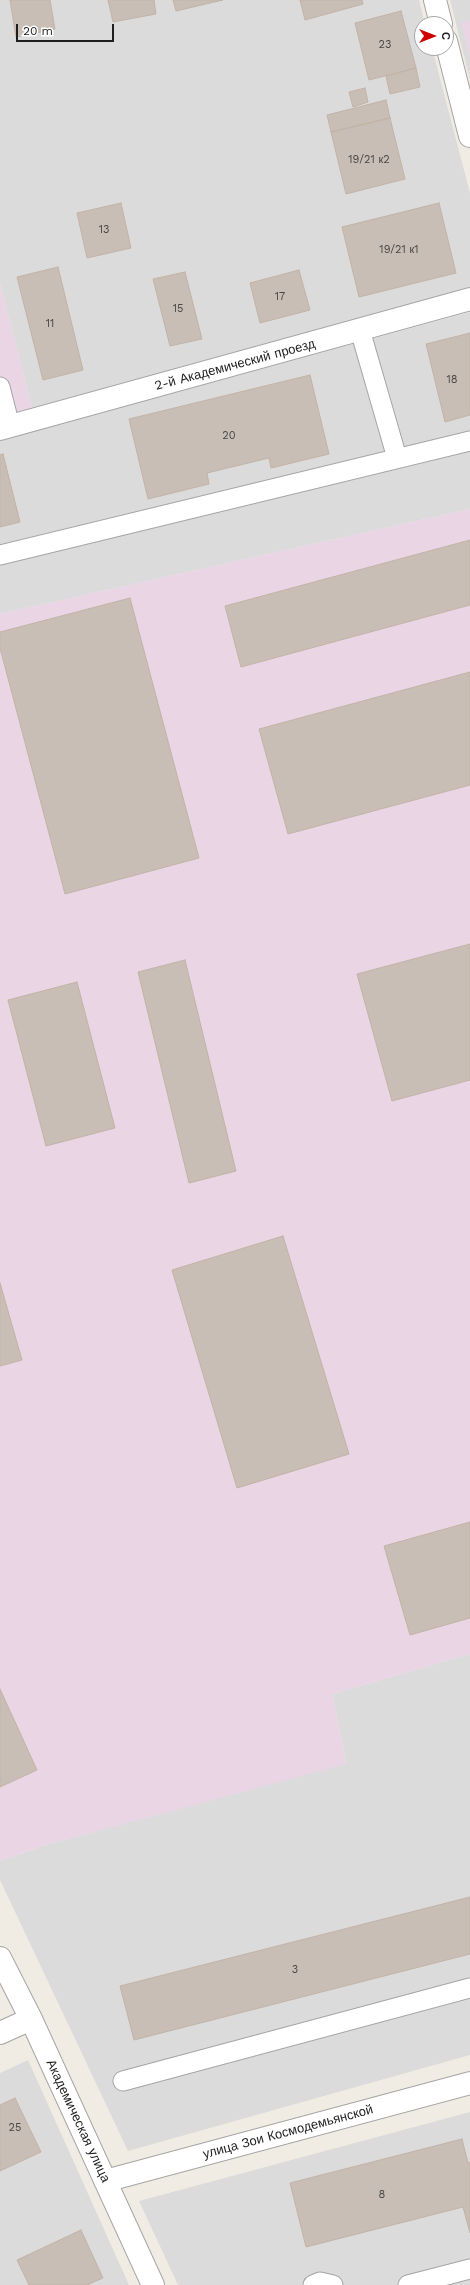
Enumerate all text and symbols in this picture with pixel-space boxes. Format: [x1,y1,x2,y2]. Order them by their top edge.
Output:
scale bar [18,16,116,42]
north arrow [414,16,454,56]
text: 20 m [23,24,53,38]
text: С [439,32,452,40]
house number: 23 [379,38,391,52]
house number: 19/21 к2 [348,153,390,167]
house number: 13 [99,223,109,237]
house number: 19/21 к1 [379,243,419,257]
house number: 17 [275,290,285,304]
house number: 15 [173,302,183,316]
house number: 11 [46,317,54,331]
street label: 2-й Академический проезд [153,336,317,394]
house number: 18 [446,373,458,387]
house number: 20 [222,429,236,443]
house number: 3 [292,1963,298,1977]
street label: Академическая улица [43,2057,113,2185]
street label: улица Зои Космодемьянской [201,2102,375,2162]
house number: 25 [9,2121,21,2135]
house number: 8 [379,2188,385,2202]

